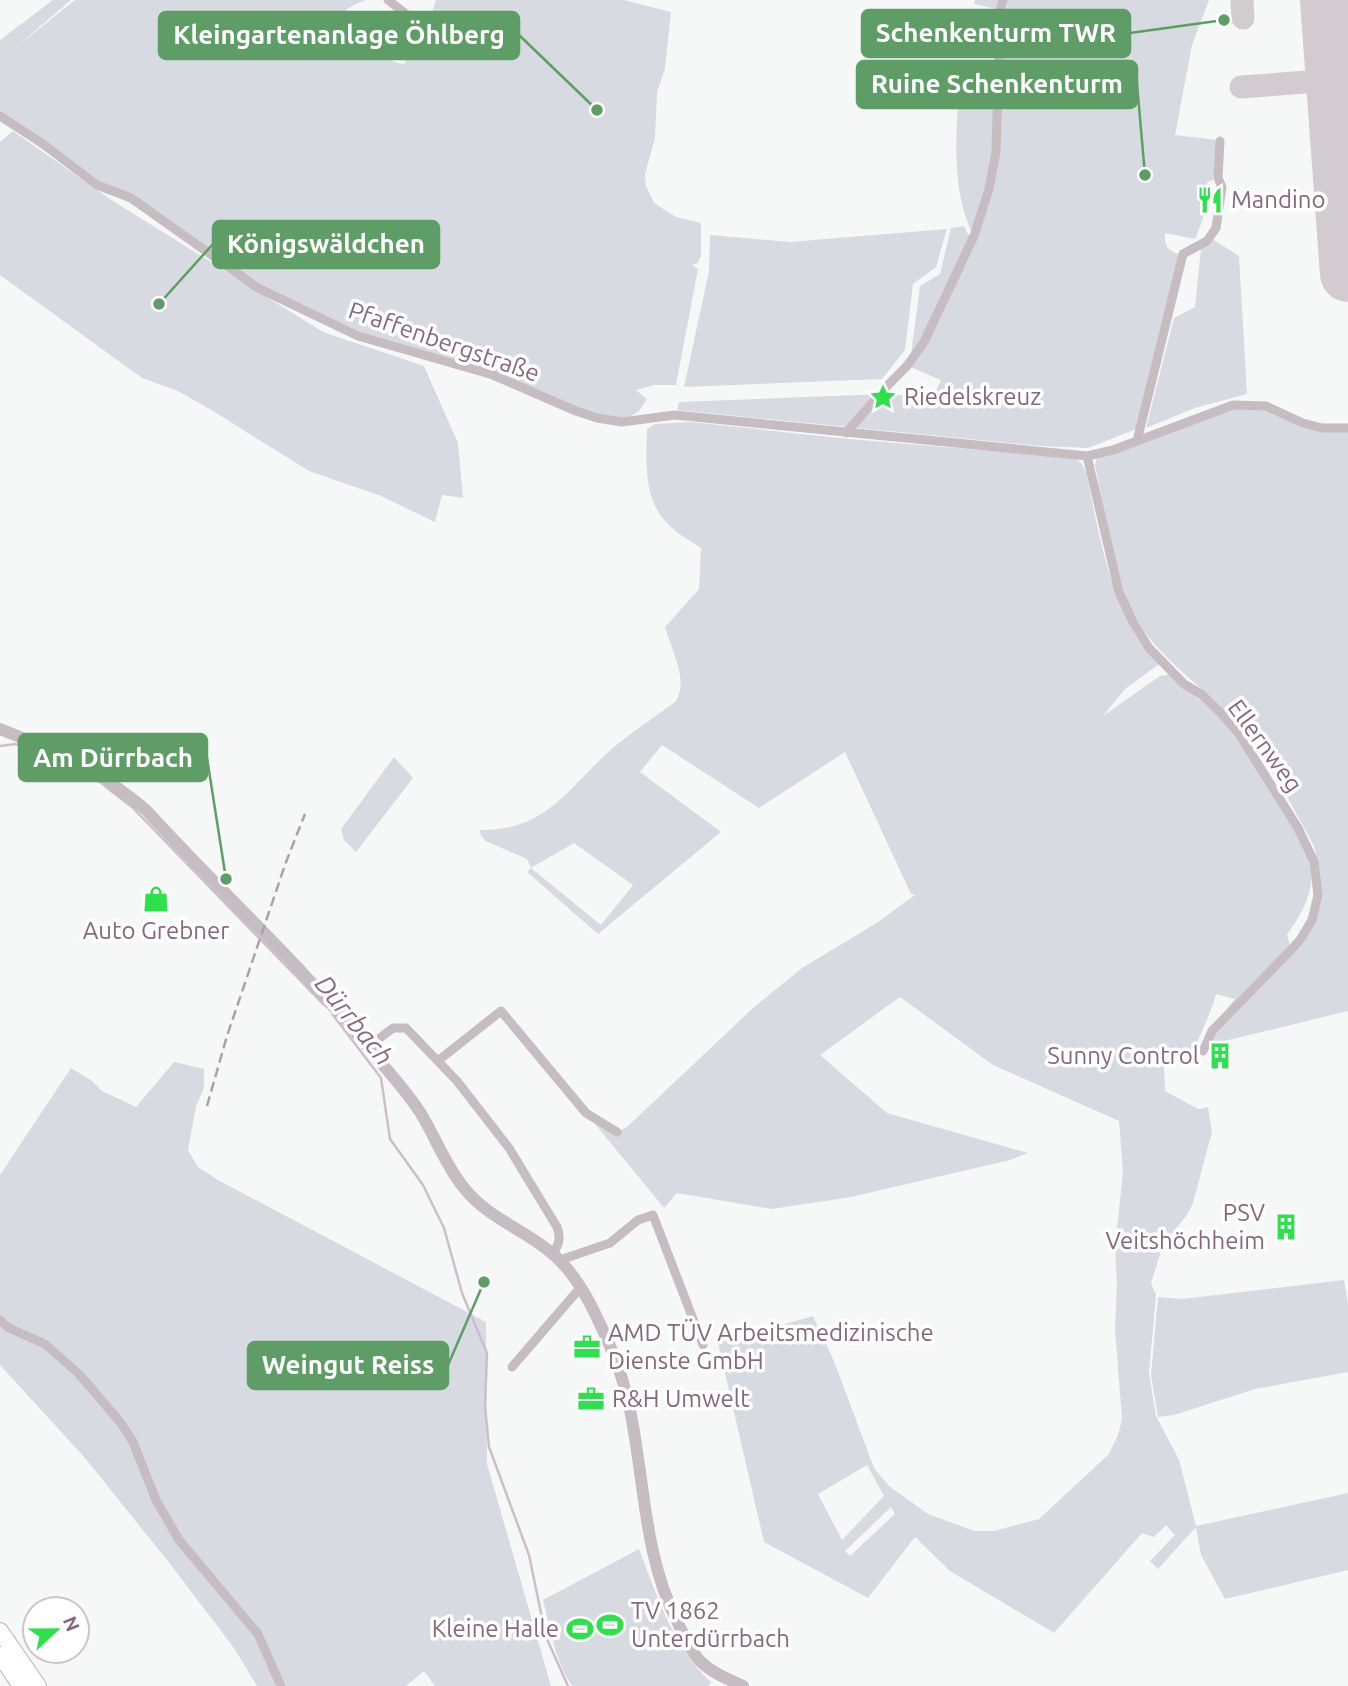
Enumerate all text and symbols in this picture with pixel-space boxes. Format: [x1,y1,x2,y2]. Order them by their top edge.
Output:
callout: Schenkenturm TWR [862,10,1130,57]
callout: Kleingartenanlage Öhlberg [159,12,519,59]
text: Schenkenturm TWR [876,18,1116,47]
text: Kleingartenanlage Öhlberg [173,20,505,49]
callout: Ruine Schenkenturm [857,61,1137,108]
text: Ruine Schenkenturm [871,69,1123,98]
restaurant icon: Mandino [1195,185,1225,215]
place label: Mandino [1231,186,1326,213]
callout: Königswäldchen [213,221,439,268]
text: Königswäldchen [227,229,425,258]
street label: Pfaffenbergstraße [345,296,543,387]
place icon: Riedelskreuz [868,382,898,412]
place label: Riedelskreuz [904,383,1041,410]
street label: Ellernweg [1223,694,1308,797]
callout: Am Dürrbach [19,734,207,781]
text: Am Dürrbach [33,743,193,772]
shop icon: Auto Grebner [141,884,171,914]
place label: Auto Grebner [83,917,229,944]
water label: Dürrbach [309,969,399,1070]
building icon: Sunny Control [1205,1041,1235,1071]
place label: Sunny Control [1047,1042,1199,1069]
place label: PSV Veitshöchheim [1106,1199,1265,1254]
building icon: PSV Veitshöchheim [1271,1212,1301,1242]
place label: AMD TÜV Arbeitsmedizinische Dienste GmbH [608,1319,934,1374]
office icon: AMD TÜV Arbeitsmedizinische Dienste GmbH [572,1332,602,1362]
callout: Weingut Reiss [248,1342,448,1389]
text: Weingut Reiss [262,1350,434,1379]
office icon: R&H Umwelt [576,1384,606,1414]
place label: R&H Umwelt [612,1385,750,1412]
north arrow [21,1595,91,1665]
place label: TV 1862 Unterdürrbach [631,1597,790,1652]
sports icon: TV 1862 Unterdürrbach [595,1610,625,1640]
text: N [59,1613,85,1634]
sports icon: Kleine Halle [565,1614,595,1644]
place label: Kleine Halle [432,1615,559,1642]

